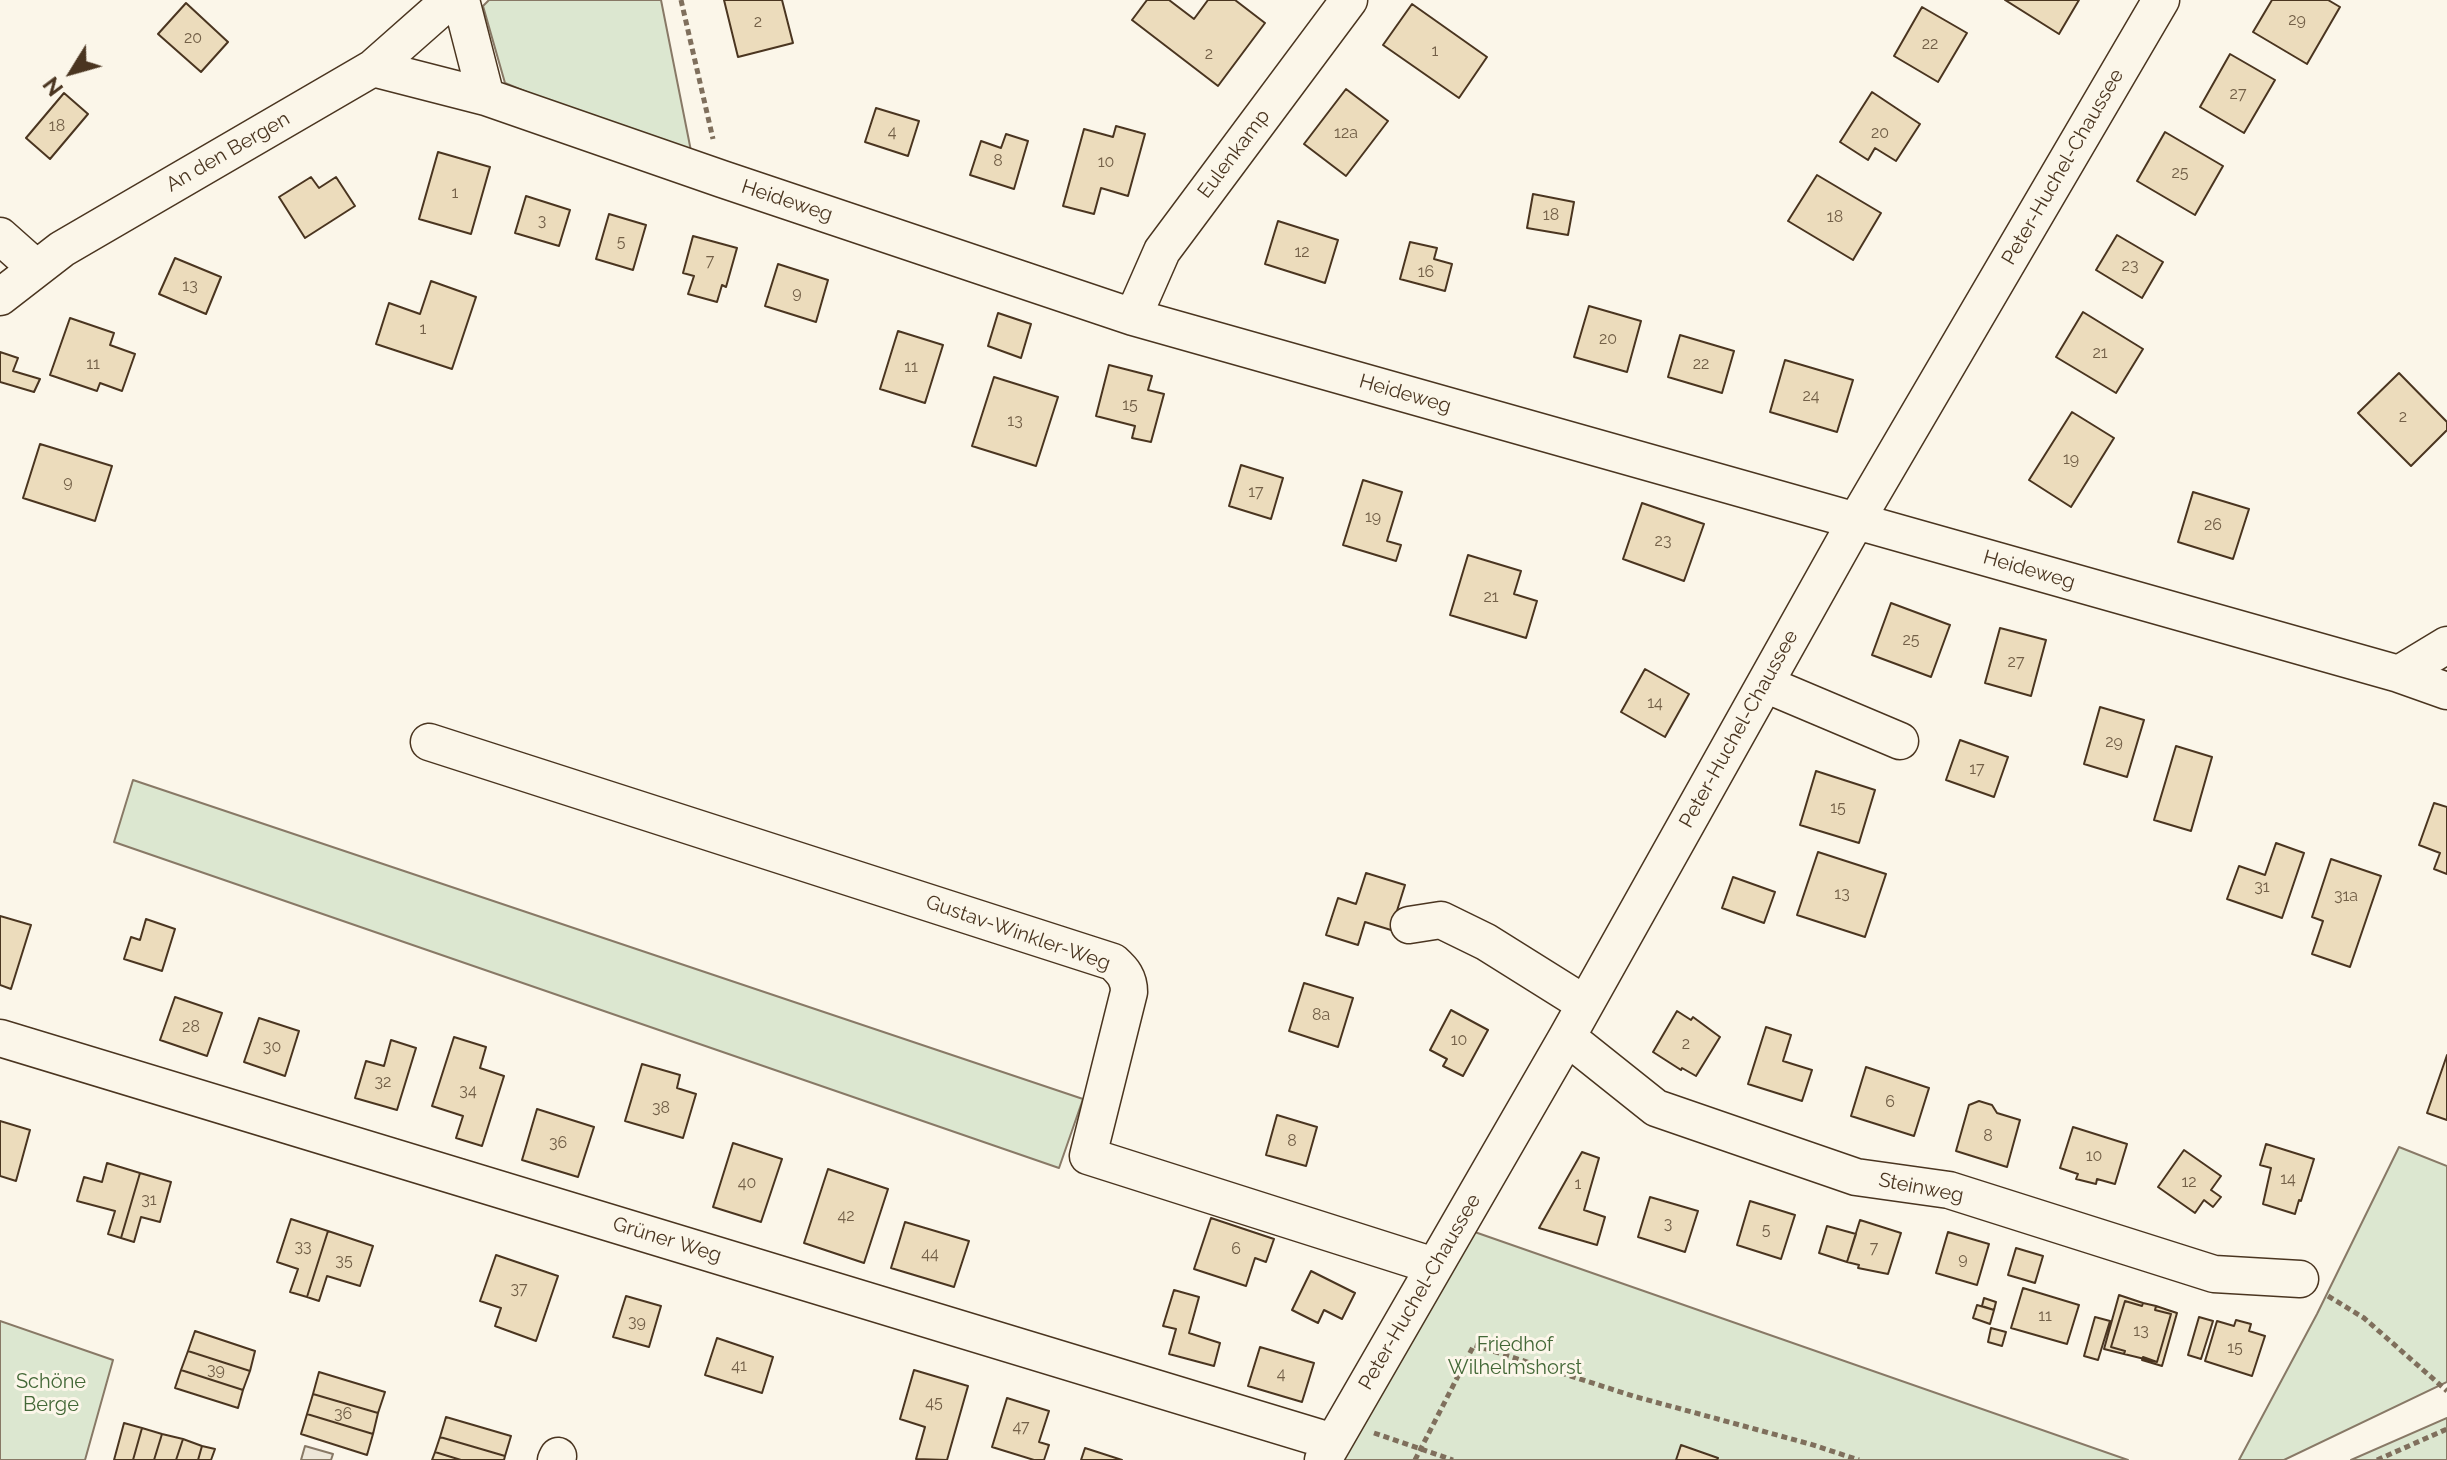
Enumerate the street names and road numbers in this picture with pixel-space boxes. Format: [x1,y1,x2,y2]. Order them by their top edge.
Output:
street label: Peter-Huchel-Chaussee [1997,65,2129,269]
street label: Eulenkamp [1193,105,1275,203]
street label: An den Bergen [162,107,294,197]
street label: Heideweg [738,175,836,227]
street label: Heideweg [1356,369,1454,419]
street label: Heideweg [1980,545,2078,595]
street label: Peter-Huchel-Chaussee [1675,626,1803,832]
street label: Gustav-Winkler-Weg [923,890,1113,976]
street label: Steinweg [1876,1168,1966,1208]
street label: Peter-Huchel-Chaussee [1354,1190,1486,1394]
street label: Grüner Weg [610,1212,724,1268]

